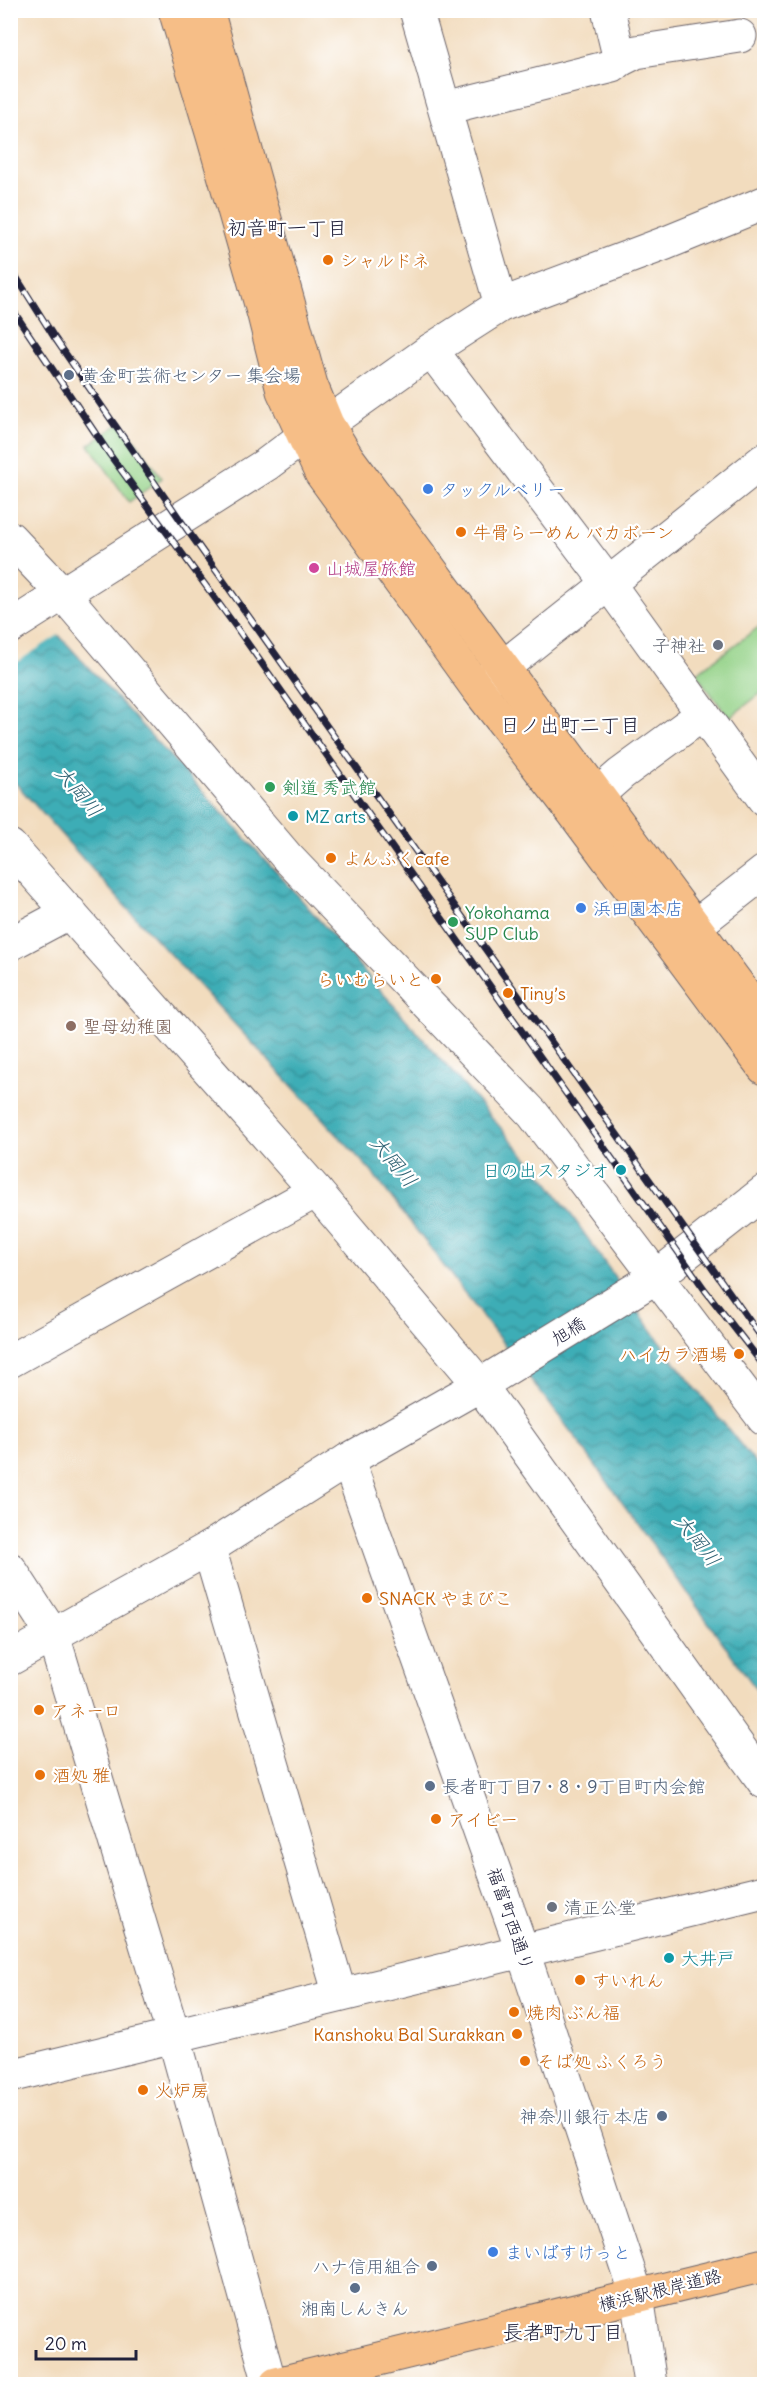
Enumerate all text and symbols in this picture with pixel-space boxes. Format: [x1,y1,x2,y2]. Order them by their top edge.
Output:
district label: 初音町一丁目 [227,215,347,240]
place label: シャルドネ [340,249,430,272]
marker: シャルドネ [321,253,335,267]
place label: 黄金町芸術センター 集会場 [81,364,301,387]
marker: 黄金町芸術センター 集会場 [62,368,76,382]
place label: タックルベリー [440,478,565,501]
marker: タックルベリー [421,482,435,496]
place label: 牛骨らーめん バカボーン [473,521,674,544]
marker: 牛骨らーめん バカボーン [454,525,468,539]
place label: 山城屋旅館 [326,557,416,580]
marker: 山城屋旅館 [307,561,321,575]
place label: 子神社 [652,634,706,657]
marker: 子神社 [711,638,725,652]
district label: 日ノ出町二丁目 [500,712,640,737]
water label: 大岡川 [50,760,108,822]
place label: 剣道 秀武館 [282,776,376,799]
marker: 剣道 秀武館 [263,780,277,794]
place label: MZ arts [305,805,366,828]
marker: MZ arts [286,809,300,823]
place label: よんふくcafe [343,847,449,870]
marker: よんふくcafe [324,851,338,865]
place label: 浜田園本店 [593,897,683,920]
place label: Yokohama SUP Club [465,901,550,945]
marker: 浜田園本店 [574,901,588,915]
marker: Yokohama SUP Club [446,915,460,929]
place label: らいむらいと [317,968,424,991]
marker: らいむらいと [429,972,443,986]
place label: Tiny’s [520,982,566,1005]
marker: Tiny’s [501,986,515,1000]
place label: 聖母幼稚園 [83,1015,173,1038]
marker: 聖母幼稚園 [64,1019,78,1033]
water label: 大岡川 [365,1130,423,1192]
place label: 日の出スタジオ [483,1159,609,1182]
marker: 日の出スタジオ [614,1163,628,1177]
street label: 旭橋 [547,1312,589,1350]
place label: ハイカラ酒場 [619,1343,727,1366]
marker: ハイカラ酒場 [732,1347,746,1361]
water label: 大岡川 [670,1509,726,1571]
place label: SNACK やまびこ [379,1587,512,1610]
marker: SNACK やまびこ [360,1591,374,1605]
place label: アネーロ [51,1699,121,1722]
marker: アネーロ [32,1703,46,1717]
place label: 酒処 雅 [52,1764,110,1787]
marker: 酒処 雅 [33,1768,47,1782]
place label: 長者町丁目7・8・9丁目町内会館 [442,1775,706,1798]
marker: 長者町丁目7・8・9丁目町内会館 [423,1779,437,1793]
place label: アイビー [448,1808,518,1831]
marker: アイビー [429,1812,443,1826]
street label: 福富町西通り [483,1864,539,1974]
place label: 清正公堂 [564,1896,636,1919]
marker: 清正公堂 [545,1900,559,1914]
place label: 大井戸 [681,1947,735,1970]
marker: 大井戸 [662,1951,676,1965]
place label: すいれん [592,1969,664,1992]
marker: すいれん [573,1973,587,1987]
place label: 焼肉 ぶん福 [526,2001,620,2024]
marker: 焼肉 ぶん福 [507,2005,521,2019]
place label: Kanshoku Bal Surakkan [313,2023,505,2046]
marker: Kanshoku Bal Surakkan [510,2027,524,2041]
place label: そば処 ふくろう [537,2050,667,2073]
marker: そば処 ふくろう [518,2054,532,2068]
place label: 火炉房 [155,2079,209,2102]
marker: 火炉房 [136,2083,150,2097]
place label: 神奈川銀行 本店 [520,2105,650,2128]
marker: 神奈川銀行 本店 [655,2109,669,2123]
place label: まいばすけっと [505,2241,631,2264]
marker: まいばすけっと [486,2245,500,2259]
place label: ハナ信用組合 [312,2255,420,2278]
marker: ハナ信用組合 [425,2259,439,2273]
street label: 横浜駅根岸道路 [596,2264,724,2316]
marker: 湘南しんきん [348,2281,362,2295]
place label: 湘南しんきん [301,2297,409,2320]
district label: 長者町九丁目 [503,2319,623,2344]
scale bar [36,2323,136,2361]
text: 20 m [45,2332,87,2355]

